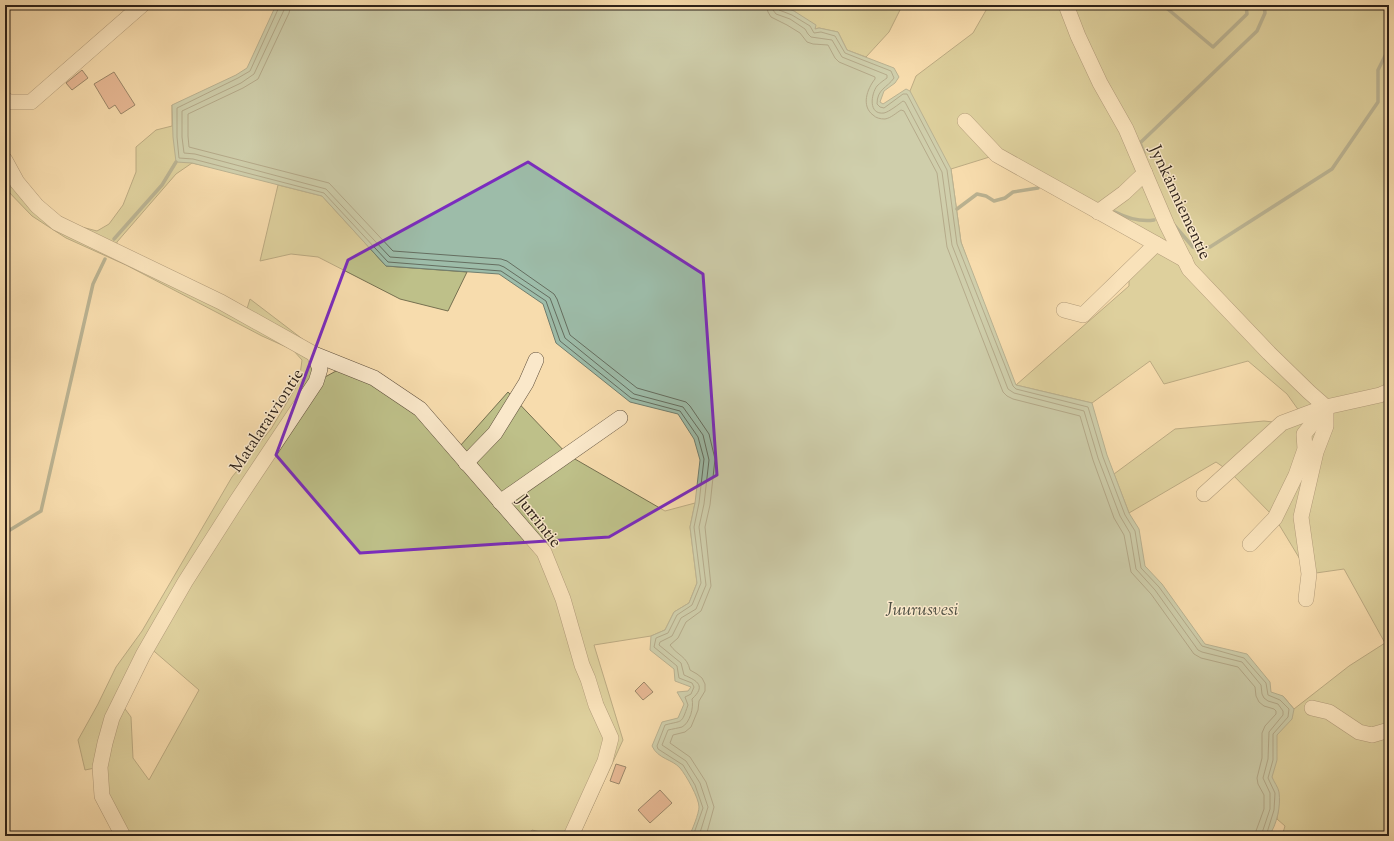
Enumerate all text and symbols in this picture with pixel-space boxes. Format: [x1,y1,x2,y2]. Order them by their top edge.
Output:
street label: Jynkänniementie [1142,141,1216,264]
street label: Matalaraiviontie [225,364,310,478]
street label: Jurrintie [510,490,567,554]
water label: Juurusvesi [885,598,958,624]

